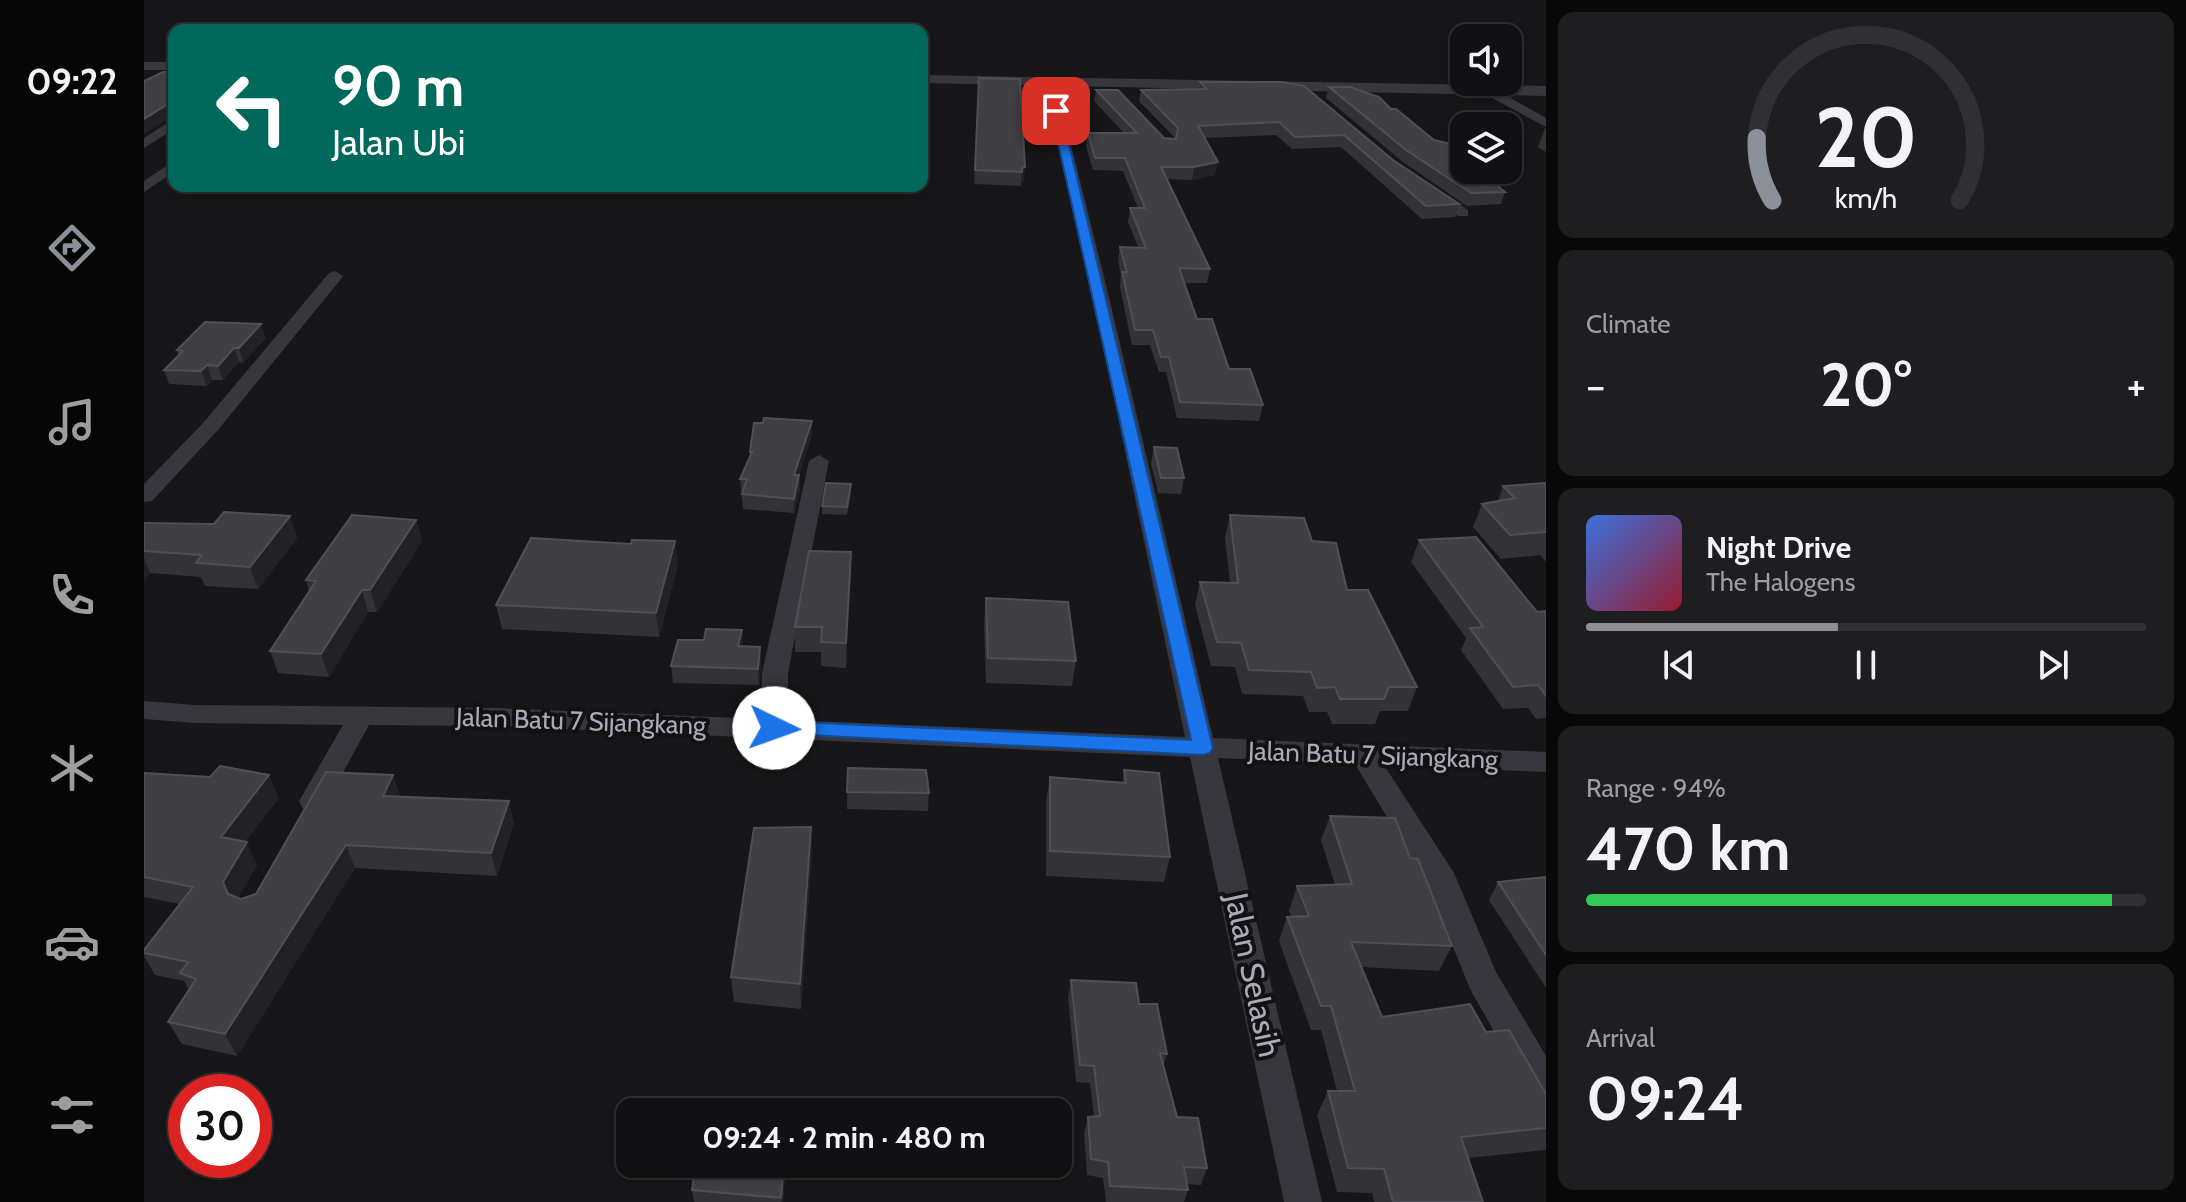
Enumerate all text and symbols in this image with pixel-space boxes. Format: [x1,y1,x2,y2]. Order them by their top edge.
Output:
map controls [1450,24,1522,184]
button: sound [1450,24,1522,96]
text: 90 m [332,52,464,120]
icon: left [200,56,304,160]
text: 09:22 [26,59,118,103]
pin [1022,77,1090,145]
text: 20 [1815,87,1917,188]
icon: arrive [1034,89,1078,133]
button: layers [1450,112,1522,184]
text: Jalan Ubi [332,120,465,164]
text: km/h [1835,180,1897,215]
icon: directions [44,220,100,276]
text: Climate [1586,308,1671,340]
text: 20° [1820,348,1912,421]
text: − [1586,359,1605,412]
text: + [2127,359,2146,412]
icon: music [44,394,100,450]
text: Night Drive [1706,529,1851,566]
text: The Halogens [1706,566,1855,598]
icon: phone [44,567,100,623]
icon: previous [1657,643,1701,687]
icon: pause [1844,643,1888,687]
icon: next [2031,643,2075,687]
position arrow [732,686,816,770]
street label: Jalan Batu 7 Sijangkang [454,701,708,741]
street label: Jalan Batu 7 Sijangkang [1246,735,1500,775]
icon: climate [44,740,100,796]
text: Range · 94% [1586,772,1726,804]
text: 470 km [1586,812,1790,885]
street label: Jalan Selasih [1217,888,1290,1060]
icon: car [44,914,100,970]
text: Arrival [1586,1022,1655,1054]
text: 09:24 [1586,1062,1744,1135]
speed limit sign: 30 [168,1074,272,1178]
icon: filters [44,1087,100,1143]
text: 09:24 · 2 min · 480 m [702,1119,986,1156]

